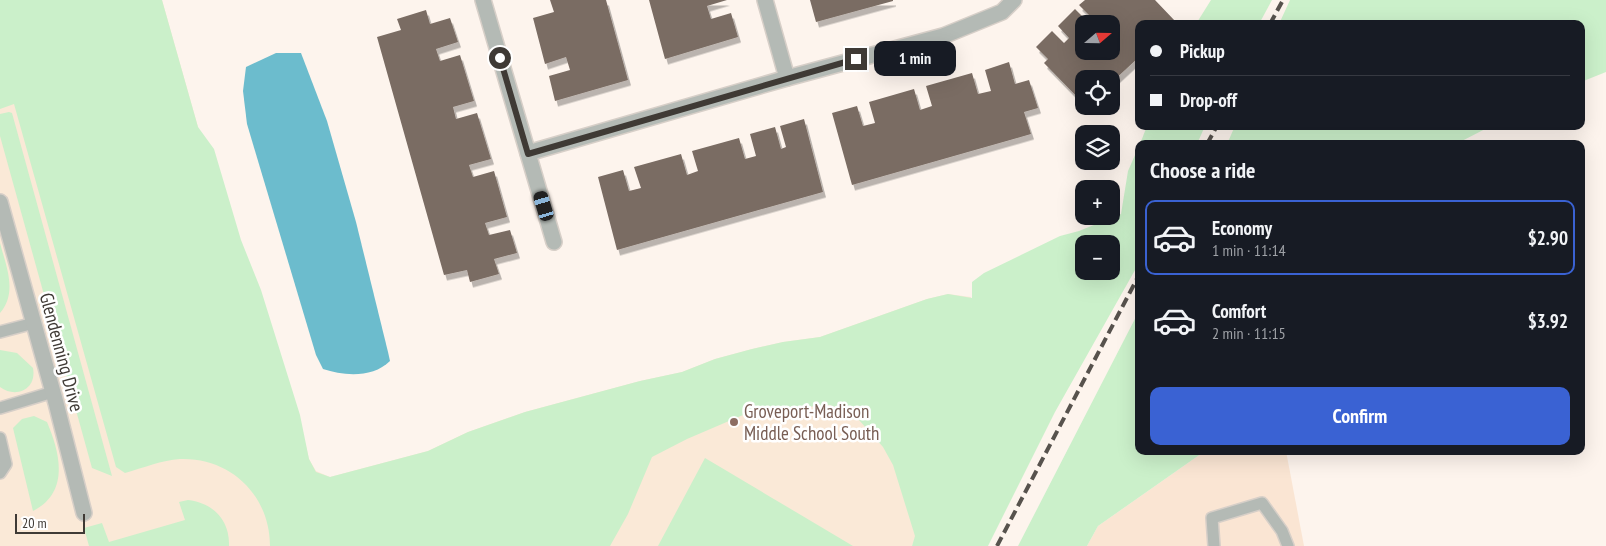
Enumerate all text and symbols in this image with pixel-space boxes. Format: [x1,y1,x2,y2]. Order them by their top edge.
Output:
north arrow [1075,15,1120,60]
map controls [1075,15,1120,280]
text: Pickup [1180,39,1225,63]
callout: 1 min [874,42,956,76]
route start [489,47,511,69]
route end [845,48,867,70]
text: 1 min [899,48,931,68]
button: locate [1075,70,1120,115]
text: Drop-off [1180,88,1237,112]
button: layers [1075,125,1120,170]
text: Choose a ride [1150,156,1255,184]
button: + [1075,180,1120,225]
car [532,189,555,223]
icon: car [1152,215,1197,260]
text: Economy [1212,216,1272,240]
text: $2.90 [1528,226,1568,250]
button: − [1075,235,1120,280]
text: 1 min · 11:14 [1212,240,1286,260]
street label: Glendenning Drive [35,290,89,414]
icon: car [1152,298,1197,343]
text: Comfort [1212,299,1266,323]
text: $3.92 [1528,309,1568,333]
text: 2 min · 11:15 [1212,323,1286,343]
button: Confirm [1150,387,1570,445]
place label: Groveport-Madison Middle School South [744,399,879,445]
marker: Groveport-Madison Middle School South [728,416,740,428]
scale bar [15,511,85,534]
text: 20 m [22,514,47,532]

